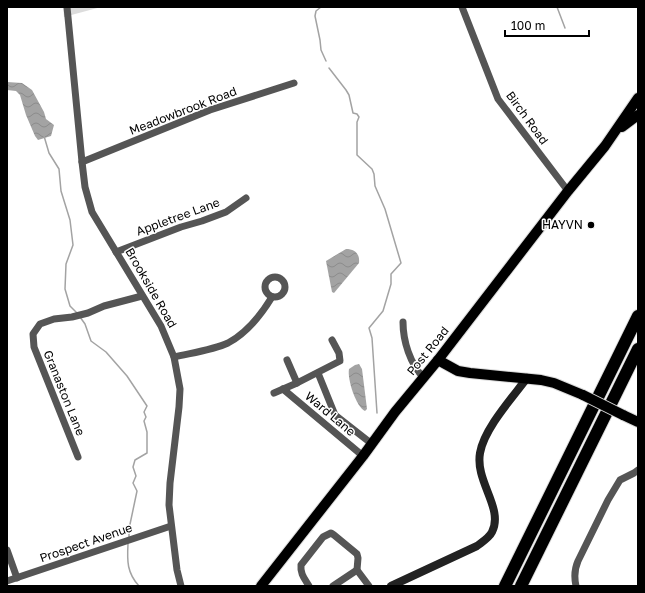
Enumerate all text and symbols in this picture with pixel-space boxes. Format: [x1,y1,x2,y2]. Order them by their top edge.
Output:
scale bar [505,12,589,38]
text: 100 m [511,18,545,33]
street label: Meadowbrook Road [127,83,239,138]
street label: Birch Road [503,88,552,147]
street label: Appletree Lane [134,194,222,239]
place label: HAYVN [542,217,583,232]
marker: HAYVN [586,220,596,230]
street label: Brookside Road [122,245,180,331]
street label: Post Road [403,323,452,378]
street label: Granaston Lane [41,348,88,438]
street label: Ward Lane [302,388,358,439]
street label: Prospect Avenue [38,520,134,565]

